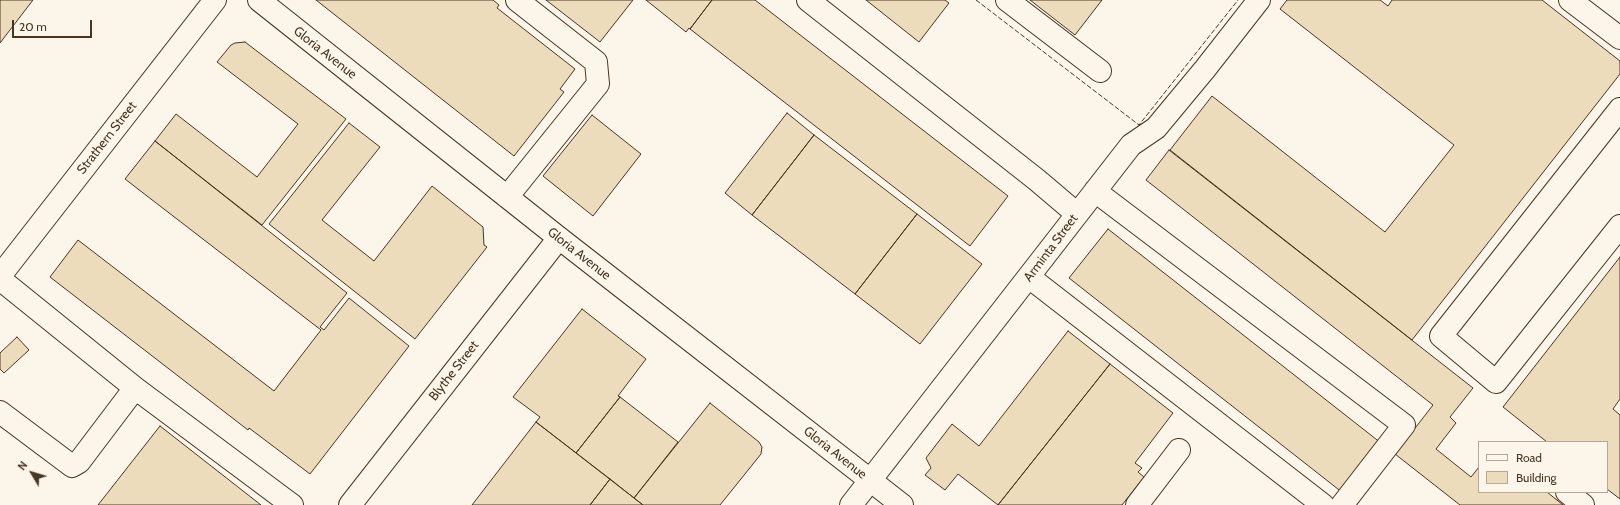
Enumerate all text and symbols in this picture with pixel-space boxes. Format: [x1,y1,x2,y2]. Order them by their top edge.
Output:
scale bar [14,12,94,38]
text: 20 m [19,19,47,34]
street label: Gloria Avenue [290,23,360,83]
street label: Strathern Street [74,99,140,177]
street label: Arminta Street [1021,211,1081,285]
street label: Gloria Avenue [544,224,614,284]
street label: Blythe Street [426,338,482,404]
street label: Gloria Avenue [800,423,870,483]
legend [1478,441,1608,493]
text: Road [1516,450,1542,465]
north arrow [12,453,52,493]
text: N [15,458,30,473]
text: Building [1516,470,1557,485]

